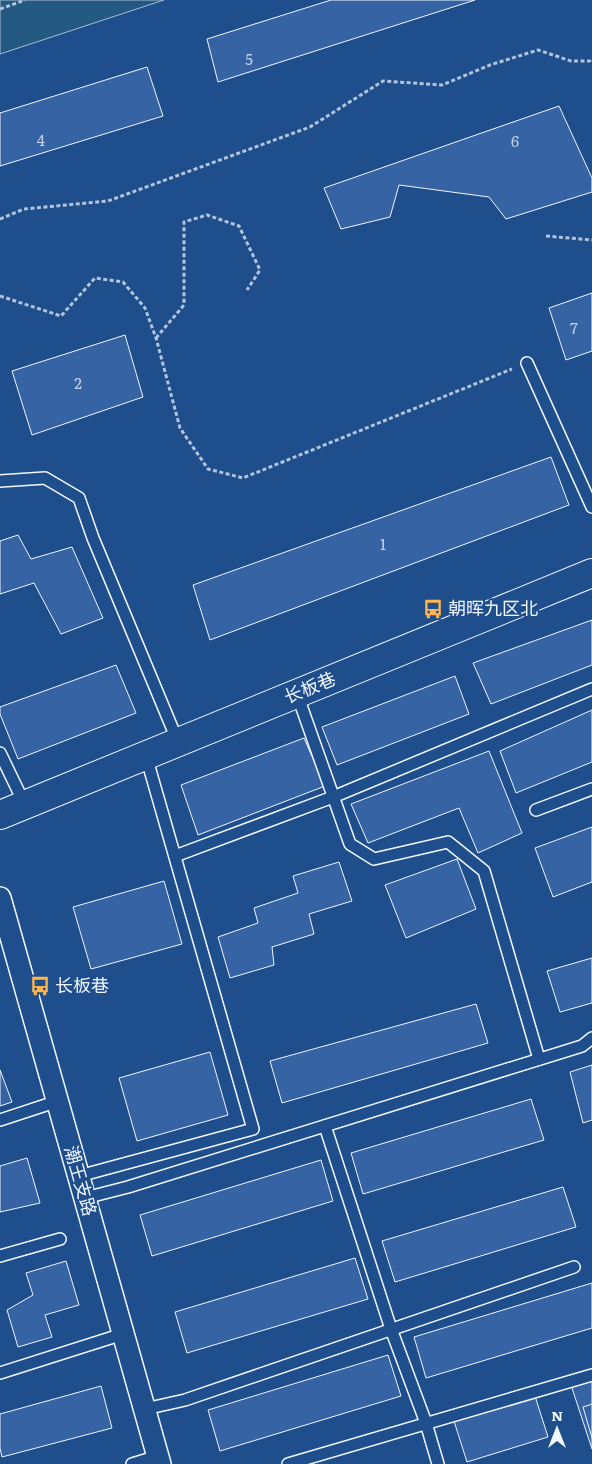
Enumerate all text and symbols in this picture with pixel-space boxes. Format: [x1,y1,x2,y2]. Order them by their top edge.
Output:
house number: 5 [245,47,253,70]
house number: 4 [37,128,45,151]
house number: 6 [511,129,519,152]
house number: 7 [570,316,578,339]
house number: 2 [74,371,82,394]
house number: 1 [380,532,386,555]
place label: 朝晖九区北 [448,594,538,621]
bus stop icon: 朝晖九区北 [422,598,444,620]
street label: 长板巷 [279,664,340,709]
place label: 长板巷 [55,971,109,998]
bus stop icon: 长板巷 [29,975,51,997]
street label: 潮王支路 [59,1142,104,1219]
north arrow [532,1404,582,1454]
text: N [551,1405,563,1425]

